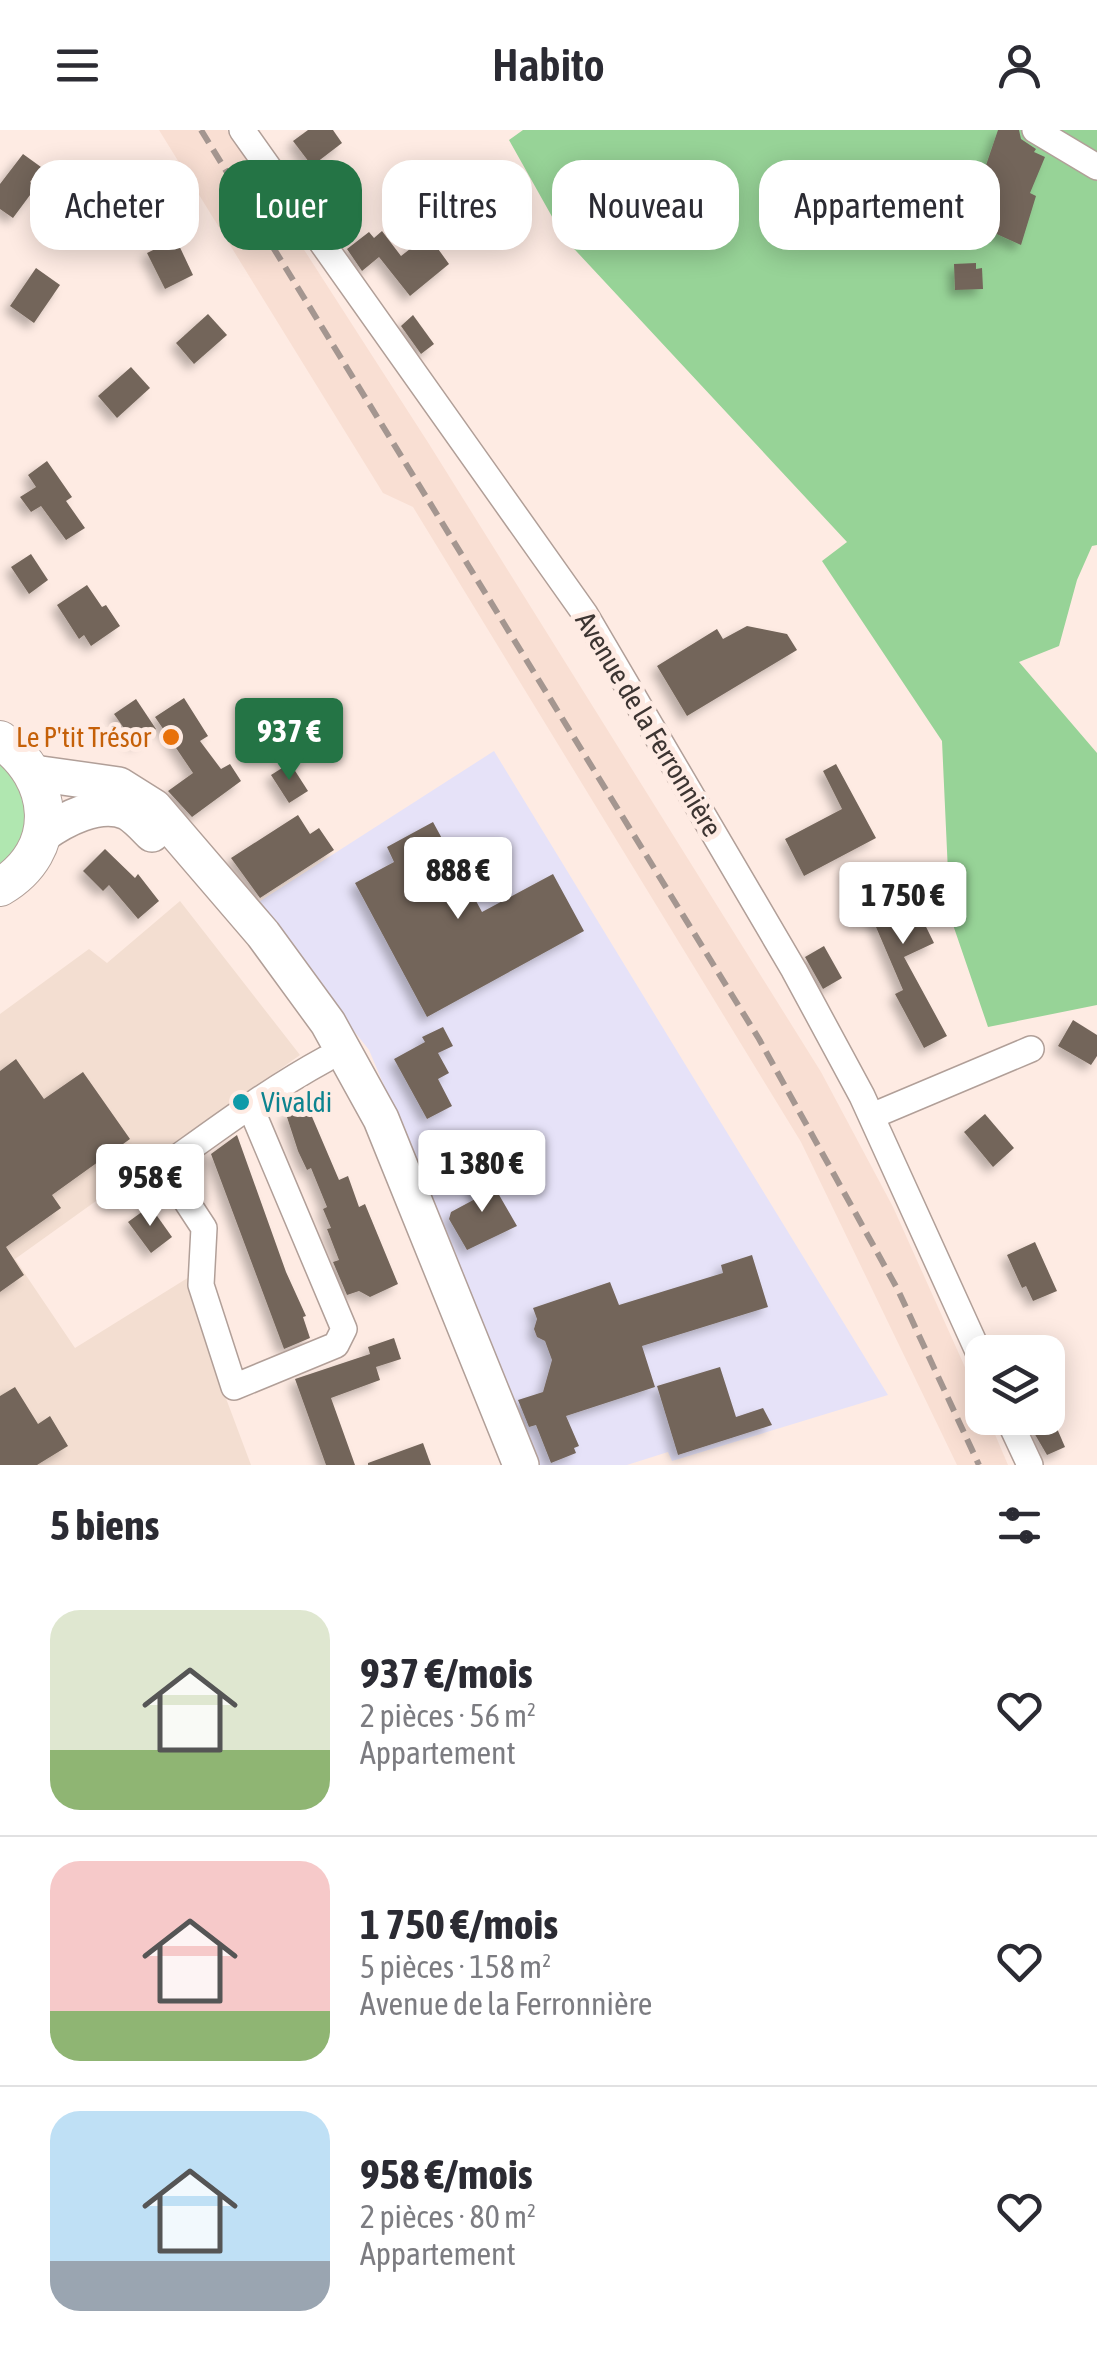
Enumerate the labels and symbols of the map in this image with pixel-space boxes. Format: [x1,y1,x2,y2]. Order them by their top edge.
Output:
street label: Avenue de la Ferronnière [569,606,729,842]
pin: 937 € [219,698,359,783]
place label: Le P'tit Trésor [16,721,152,753]
marker: Le P'tit Trésor [160,726,182,748]
pin: 888 € [388,837,528,922]
pin: 1 750 € [811,862,995,947]
place label: Vivaldi [261,1086,332,1118]
marker: Vivaldi [230,1091,252,1113]
pin: 1 380 € [390,1130,574,1215]
pin: 958 € [80,1144,220,1229]

